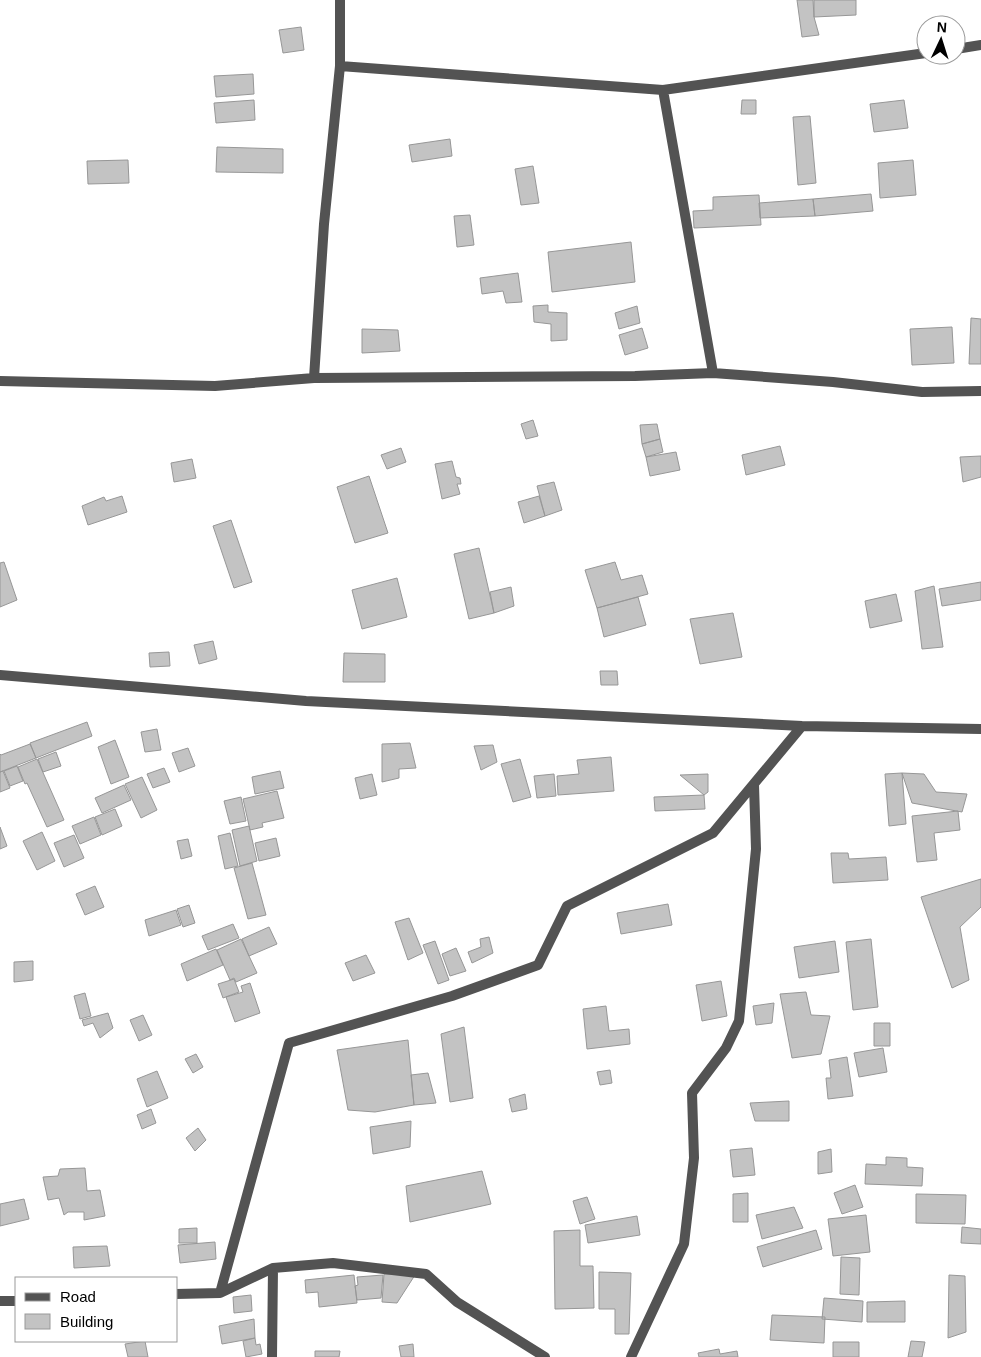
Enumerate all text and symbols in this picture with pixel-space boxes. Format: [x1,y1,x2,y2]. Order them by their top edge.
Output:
north arrow [916,15,966,65]
text: N [936,19,948,35]
legend [15,1277,178,1342]
text: Road [60,1288,96,1305]
text: Building [60,1313,113,1330]

